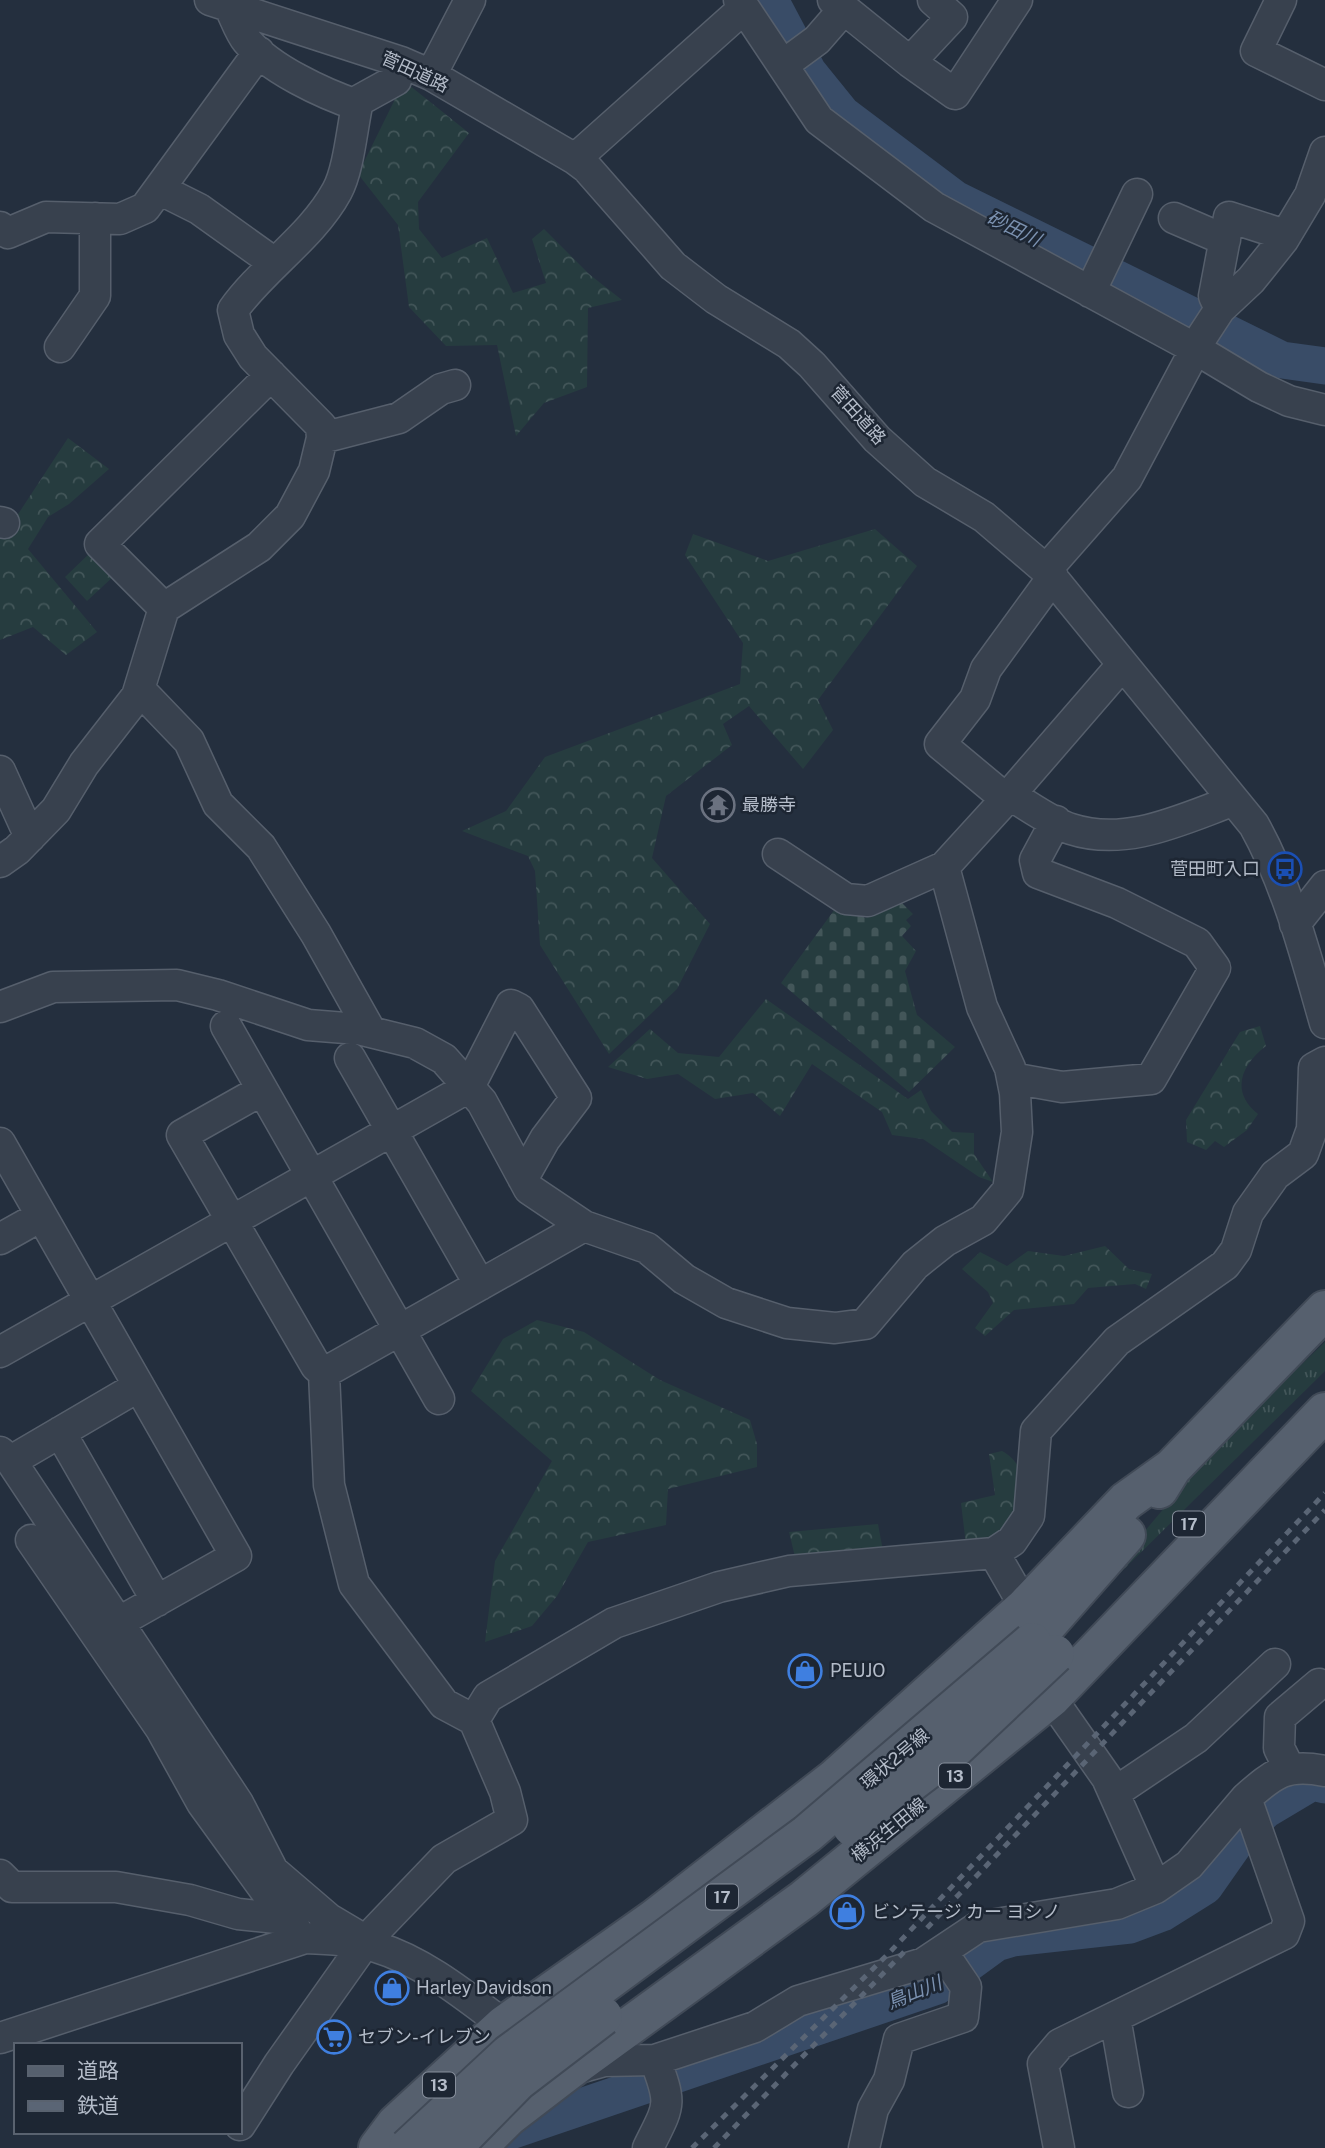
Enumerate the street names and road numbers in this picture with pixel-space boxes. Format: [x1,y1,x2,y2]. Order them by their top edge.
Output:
street label: 菅田道路 [378,47,452,96]
street label: 菅田道路 [826,381,890,448]
road number: 17 [1173,1512,1205,1536]
street label: 環状2号線 [856,1724,933,1793]
road number: 13 [939,1764,971,1788]
street label: 横浜生田線 [847,1793,930,1866]
road number: 17 [706,1884,738,1910]
road number: 13 [423,2072,455,2098]

